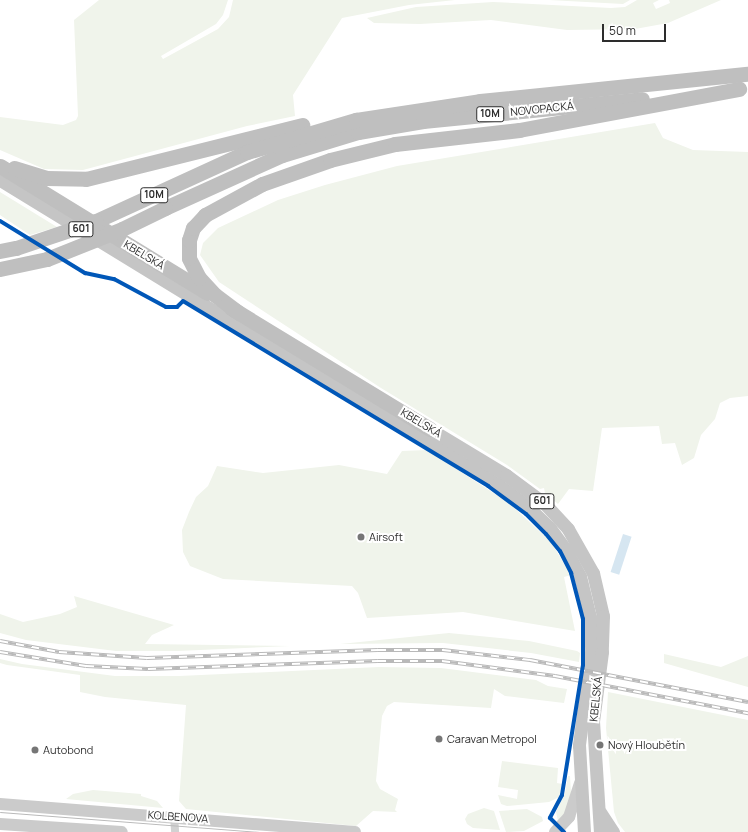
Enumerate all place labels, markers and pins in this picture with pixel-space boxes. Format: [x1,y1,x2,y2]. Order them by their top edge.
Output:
place label: Airsoft [369,530,403,544]
marker: Airsoft [356,532,366,542]
place label: Caravan Metropol [447,732,537,746]
marker: Caravan Metropol [434,734,444,744]
place label: Nový Hloubětín [608,738,685,752]
marker: Nový Hloubětín [595,740,605,750]
place label: Autobond [43,743,93,757]
marker: Autobond [30,745,40,755]

